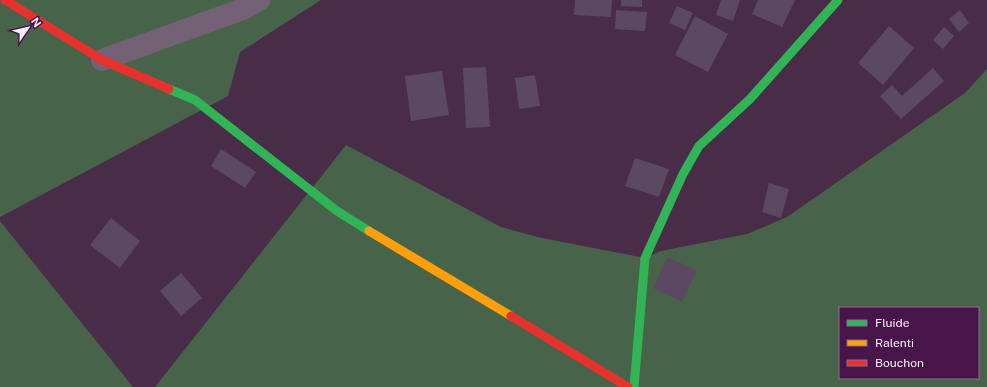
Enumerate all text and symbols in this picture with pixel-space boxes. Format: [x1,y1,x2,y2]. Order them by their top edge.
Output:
north arrow [8,8,48,48]
text: N [29,15,44,29]
legend [839,307,979,379]
text: Fluide [875,316,910,330]
text: Ralenti [875,336,914,350]
text: Bouchon [875,356,924,370]

